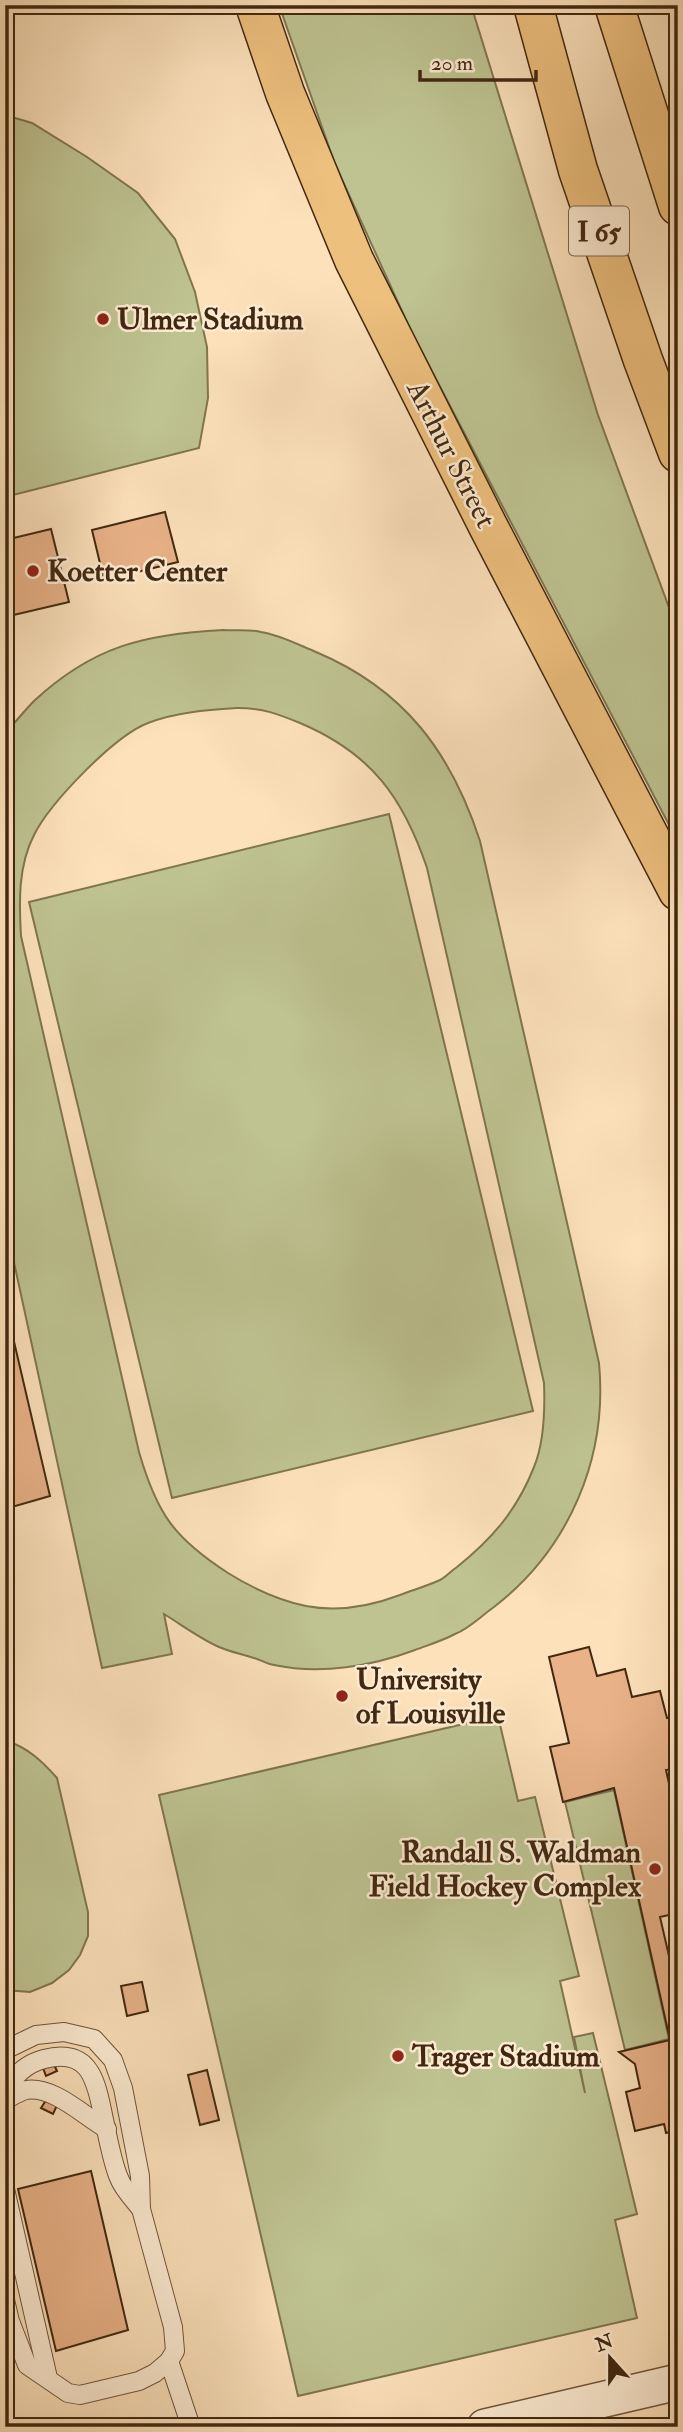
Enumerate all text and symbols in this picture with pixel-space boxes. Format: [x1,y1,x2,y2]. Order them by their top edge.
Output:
scale bar [420,38,536,82]
text: 20 m [431,50,473,77]
road number: I 65 [569,206,629,256]
place label: Ulmer Stadium [117,301,304,338]
marker: Ulmer Stadium [95,311,111,327]
street label: Arthur Street [398,373,505,535]
place label: Koetter Center [47,553,228,590]
marker: Koetter Center [25,563,41,579]
place label: University of Louisville [356,1661,506,1732]
marker: University of Louisville [334,1688,350,1704]
place label: Randall S. Waldman Field Hockey Complex [369,1834,642,1905]
marker: Randall S. Waldman Field Hockey Complex [647,1861,663,1877]
place label: Trager Stadium [411,2038,600,2075]
marker: Trager Stadium [390,2048,406,2064]
north arrow [574,2324,644,2394]
text: N [591,2328,617,2358]

